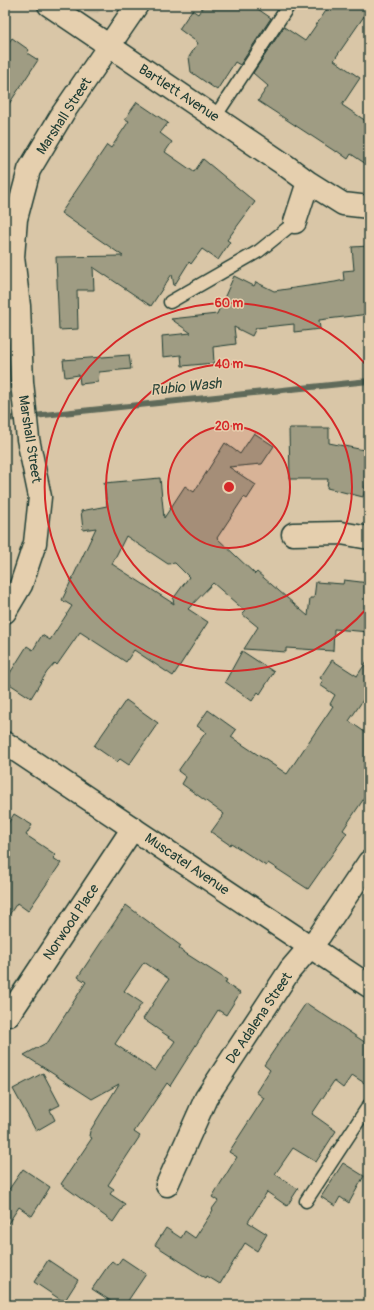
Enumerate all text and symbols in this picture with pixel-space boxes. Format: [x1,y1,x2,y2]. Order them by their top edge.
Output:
street label: Bartlett Avenue [136,61,223,125]
street label: Marshall Street [33,74,95,158]
text: 60 m [215,296,244,311]
text: 40 m [214,357,244,372]
water label: Rubio Wash [150,374,223,400]
street label: Marshall Street [15,394,45,484]
text: 20 m [215,419,243,434]
centre of rings [222,480,236,494]
street label: Muscatel Avenue [141,829,233,899]
street label: Norwood Place [39,881,103,963]
street label: De Adalena Street [222,969,296,1067]

